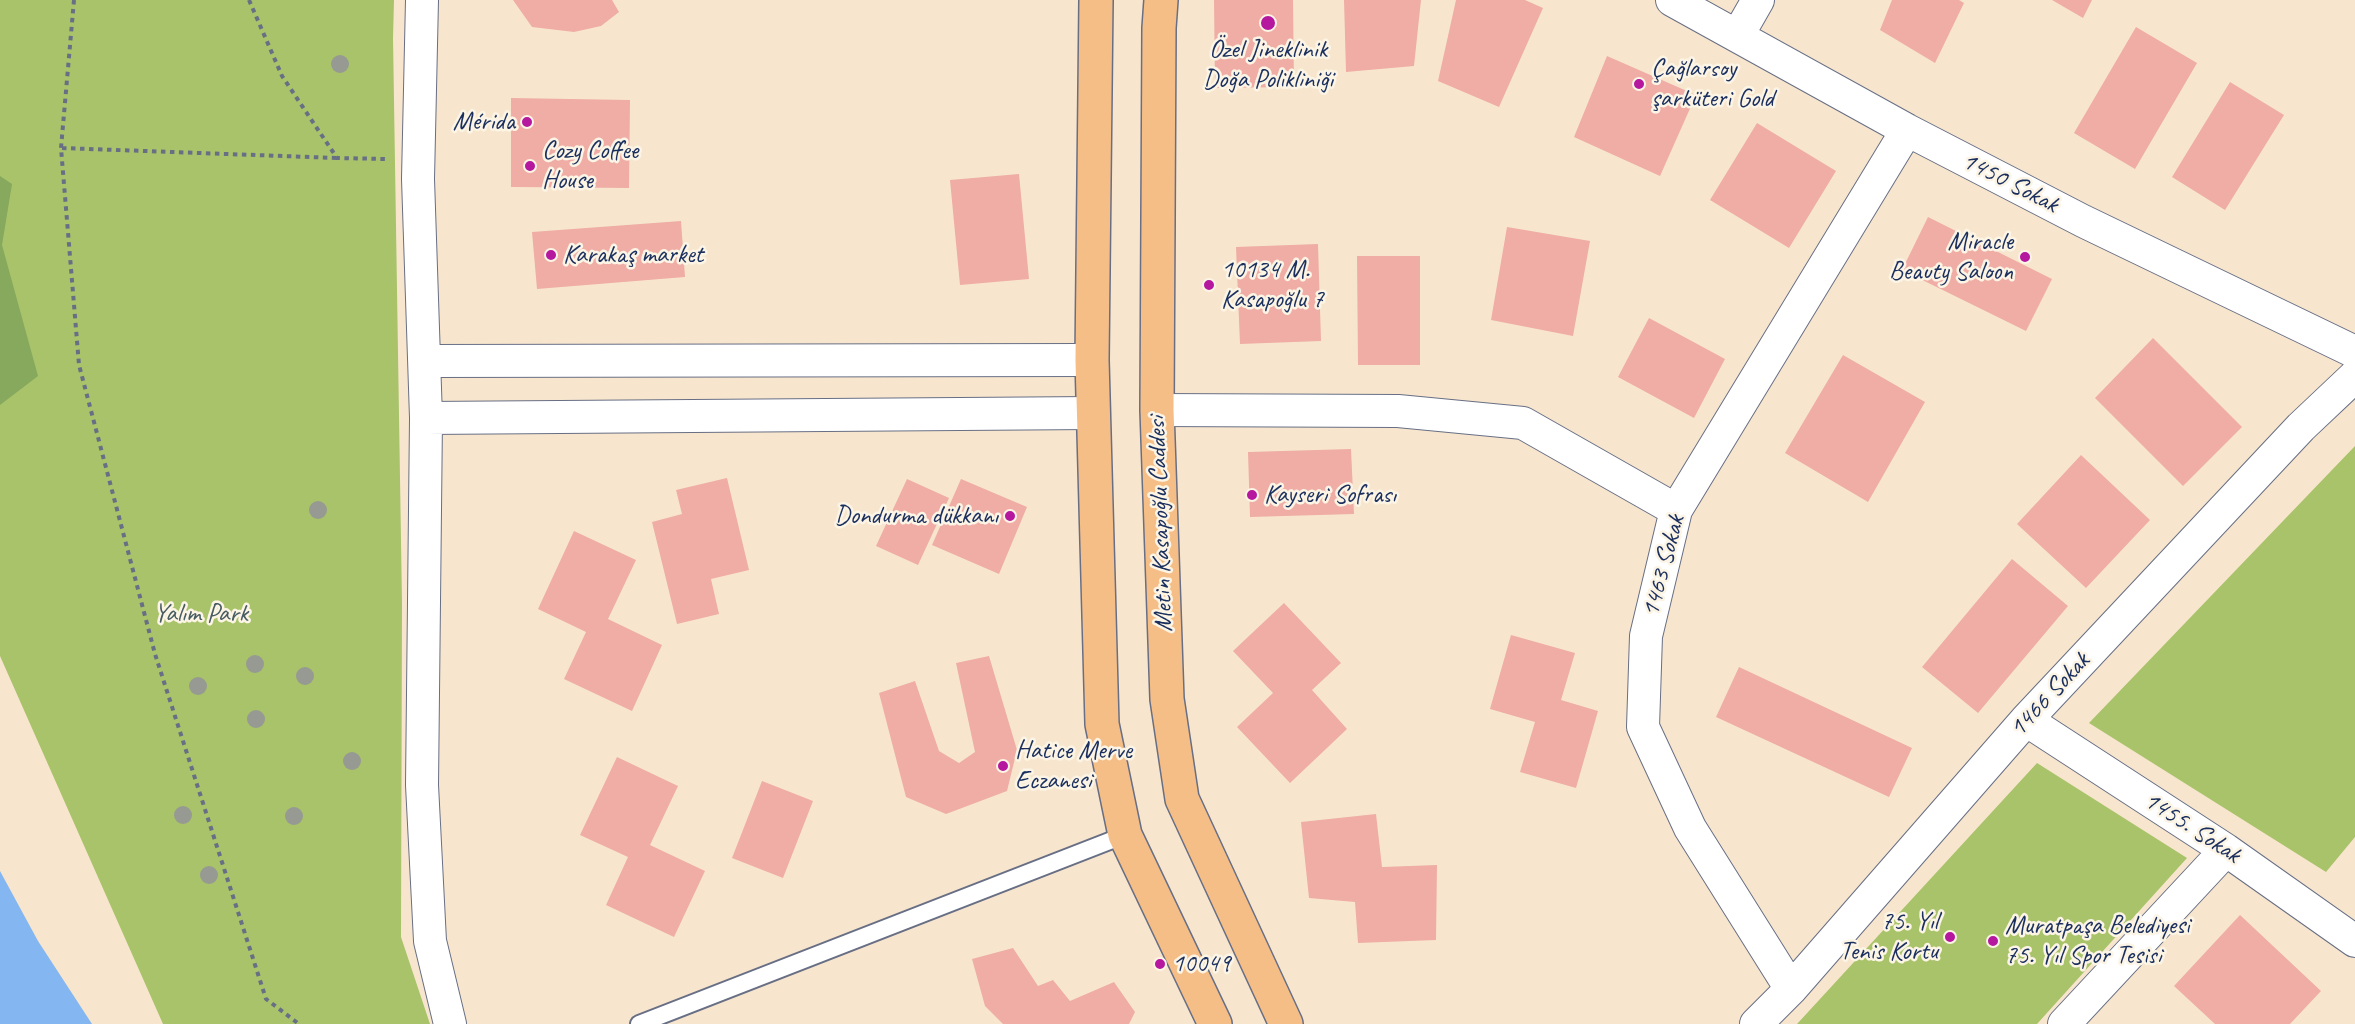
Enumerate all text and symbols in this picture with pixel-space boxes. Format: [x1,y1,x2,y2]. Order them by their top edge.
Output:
marker: Özel Jineklinik Doğa Polikliniği [1259,14,1277,32]
place label: Özel Jineklinik Doğa Polikliniği [1203,34,1333,96]
place label: Çağlarsoy şarküteri Gold [1651,53,1774,114]
marker: Çağlarsoy şarküteri Gold [1632,77,1646,91]
place label: Mérida [453,106,515,138]
marker: Mérida [520,115,534,129]
place label: Cozy Coffee House [542,135,638,196]
street label: 1450 Sokak [1957,145,2063,221]
marker: Cozy Coffee House [523,159,537,173]
place label: Miracle Beauty Saloon [1889,226,2013,288]
place label: Karakaş market [563,239,703,271]
marker: Karakaş market [544,248,558,262]
marker: Miracle Beauty Saloon [2018,250,2032,264]
place label: 10134 M. Kasapoğlu 7 [1221,254,1324,316]
marker: 10134 M. Kasapoğlu 7 [1202,278,1216,292]
street label: Metin Kasapoğlu Caddesi [1142,416,1180,632]
place label: Kayseri Sofrası [1264,479,1396,511]
marker: Kayseri Sofrası [1245,488,1259,502]
place label: Dondurma dükkanı [834,500,998,532]
marker: Dondurma dükkanı [1003,509,1017,523]
street label: 1463 Sokak [1635,512,1693,620]
park label: Yalım Park [154,598,248,630]
street label: 1466 Sokak [2003,646,2097,744]
place label: Hatice Merve Eczanesi [1015,735,1132,796]
marker: Hatice Merve Eczanesi [996,759,1010,773]
street label: 1455. Sokak [2138,785,2246,871]
place label: 75. Yıl Tenis Kortu [1840,906,1938,968]
place label: Muratpaşa Belediyesi 75. Yıl Spor Tesisi [2005,910,2190,972]
marker: 75. Yıl Tenis Kortu [1943,930,1957,944]
marker: Muratpaşa Belediyesi 75. Yıl Spor Tesisi [1986,934,2000,948]
place label: 10049 [1172,948,1230,980]
marker: 10049 [1153,957,1167,971]

